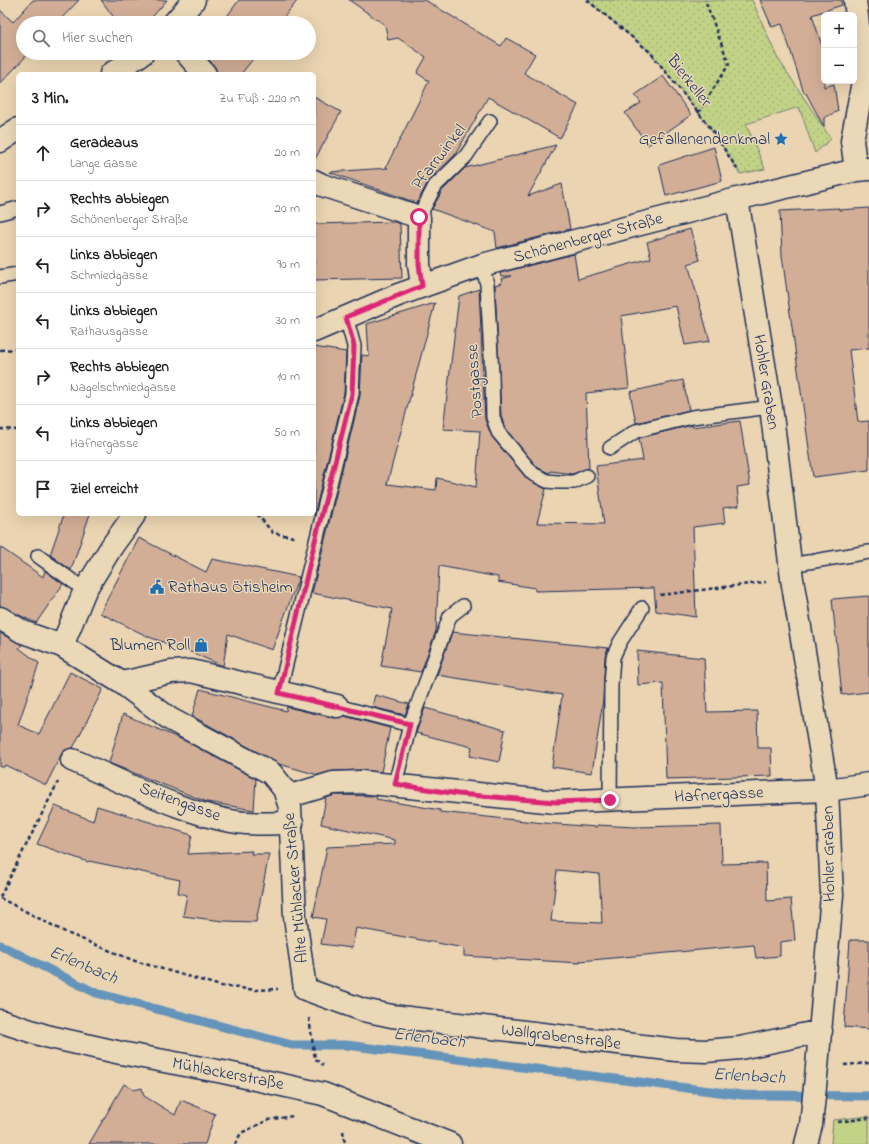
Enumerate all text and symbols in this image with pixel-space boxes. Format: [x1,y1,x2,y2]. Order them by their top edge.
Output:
map controls [821,12,857,84]
button: + [821,12,857,48]
search box [16,16,316,60]
icon: search [30,27,52,49]
text: Hier suchen [62,27,133,49]
street label: Bierkeller [660,48,718,113]
button: − [821,48,857,84]
text: 3 Min. [32,86,69,111]
text: Zu Fuß · 220 m [219,89,300,108]
street label: Pfarrwinkel [405,119,473,195]
place label: Gefallenendenkmal [639,127,770,152]
place icon: Gefallenendenkmal [773,131,789,147]
text: Geradeaus [70,132,138,154]
icon: ahead [32,142,54,164]
text: 20 m [275,143,300,162]
text: Lange Gasse [70,154,137,173]
text: Rechts abbiegen [70,188,169,210]
icon: right [32,198,54,220]
text: 20 m [275,199,300,218]
street label: Schönenberger Straße [510,206,666,272]
route start [410,208,428,226]
text: Schönenberger Straße [70,210,188,229]
text: Links abbiegen [70,244,157,266]
icon: left [32,254,54,276]
text: 90 m [277,255,300,274]
text: Schmiedgasse [70,266,148,285]
text: Links abbiegen [70,300,157,322]
icon: left [32,310,54,332]
text: 30 m [276,311,300,330]
text: Rathausgasse [70,322,148,341]
street label: Hohler Graben [746,332,786,432]
street label: Postgasse [460,343,492,419]
text: Rechts abbiegen [70,356,169,378]
icon: right [32,366,54,388]
text: 10 m [277,367,300,386]
text: Nagelschmiedgasse [70,378,176,397]
text: Links abbiegen [70,412,157,434]
icon: left [32,422,54,444]
text: 50 m [274,423,300,442]
text: Hafnergasse [70,434,138,453]
icon: arrive [32,478,54,500]
text: Ziel erreicht [70,478,138,500]
place label: Rathaus Ötisheim [168,575,293,600]
public building icon: Rathaus Ötisheim [149,579,165,595]
place label: Blumen Roll [109,633,190,658]
shop icon: Blumen Roll [193,637,209,653]
street label: Seitengasse [135,776,225,830]
street label: Hafnergasse [674,780,765,812]
route end [601,791,619,809]
street label: Hohler Graben [816,806,842,902]
street label: Alte Mühlacker Straße [277,811,315,964]
water label: Erlenbach [45,940,122,992]
street label: Wallgrabenstraße [499,1017,623,1059]
water label: Erlenbach [392,1022,467,1056]
street label: Mühlackerstraße [170,1051,286,1097]
water label: Erlenbach [712,1062,786,1092]

